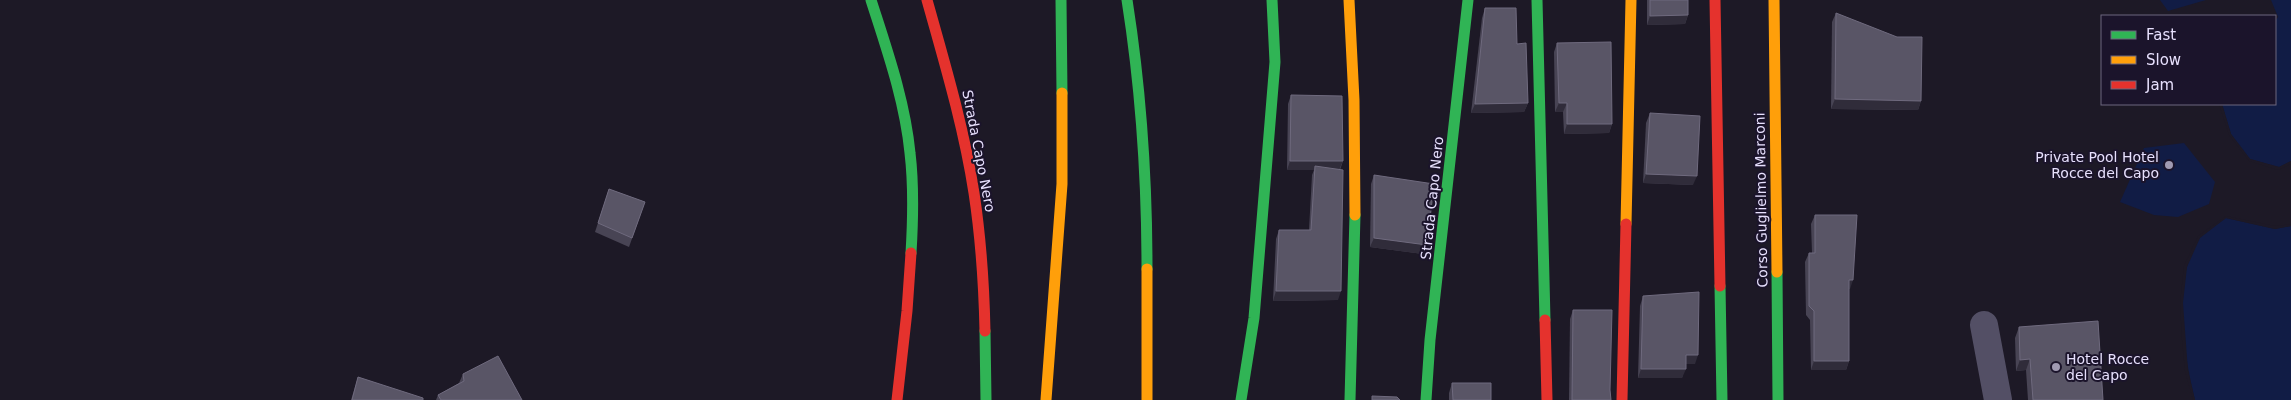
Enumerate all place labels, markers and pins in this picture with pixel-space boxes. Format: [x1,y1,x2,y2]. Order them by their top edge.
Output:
place label: Private Pool Hotel Rocce del Capo [2035,149,2159,181]
marker: Private Pool Hotel Rocce del Capo [2163,159,2175,171]
place label: Hotel Rocce del Capo [2066,351,2149,383]
marker: Hotel Rocce del Capo [2050,361,2062,373]

